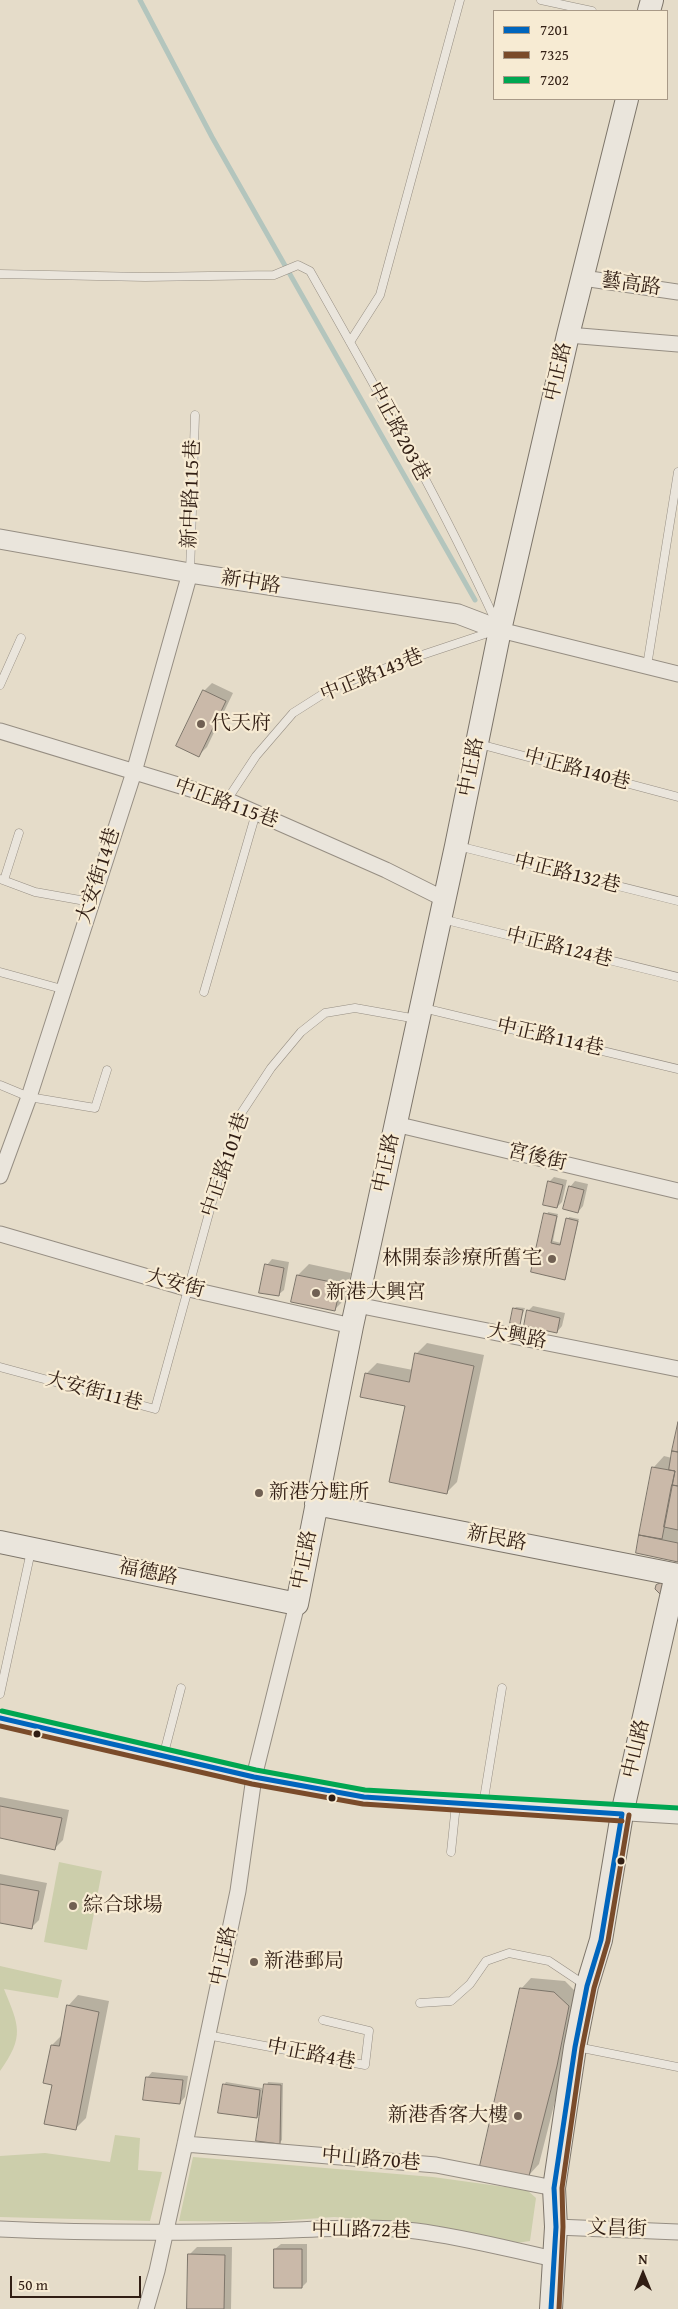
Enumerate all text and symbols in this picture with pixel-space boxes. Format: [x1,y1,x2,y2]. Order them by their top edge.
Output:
legend [493,10,668,100]
text: 7201 [540,19,569,40]
text: 7325 [540,44,569,65]
text: 7202 [540,69,569,90]
street label: 藝高路 [600,269,662,301]
street label: 中正路 [541,340,577,404]
street label: 中正路203巷 [362,378,434,486]
street label: 新中路115巷 [178,439,206,549]
street label: 新中路 [219,566,283,600]
street label: 中正路143巷 [317,644,427,708]
place label: 代天府 [211,712,271,736]
marker: 代天府 [195,718,207,730]
street label: 中正路 [454,735,490,799]
street label: 中正路140巷 [521,744,633,796]
street label: 中正路115巷 [171,774,281,834]
street label: 大安街14巷 [72,825,126,927]
street label: 中正路132巷 [511,849,623,899]
street label: 中正路124巷 [503,923,615,973]
street label: 中正路114巷 [494,1014,606,1062]
street label: 中正路101巷 [197,1110,255,1220]
street label: 中正路 [369,1131,405,1195]
street label: 宮後街 [505,1140,569,1176]
place label: 林開泰診療所舊宅 [382,1247,542,1271]
marker: 林開泰診療所舊宅 [546,1253,558,1265]
street label: 大安街 [143,1265,207,1303]
place label: 新港大興宮 [326,1281,426,1305]
marker: 新港大興宮 [310,1287,322,1299]
street label: 大興路 [485,1319,549,1355]
street label: 大安街11巷 [43,1368,145,1416]
place label: 新港分駐所 [269,1481,369,1505]
marker: 新港分駐所 [253,1487,265,1499]
street label: 新民路 [465,1521,529,1557]
street label: 中正路 [287,1528,323,1592]
street label: 福德路 [116,1555,180,1591]
street label: 中山路 [619,1717,655,1781]
unlabelled marker [32,1729,42,1739]
unlabelled marker [327,1793,337,1803]
unlabelled marker [616,1856,626,1866]
place label: 綜合球場 [83,1894,163,1918]
marker: 綜合球場 [67,1900,79,1912]
street label: 中正路 [206,1924,242,1988]
place label: 新港郵局 [264,1950,344,1974]
marker: 新港郵局 [248,1956,260,1968]
street label: 中正路4巷 [265,2035,357,2075]
place label: 新港香客大樓 [388,2104,508,2128]
marker: 新港香客大樓 [512,2110,524,2122]
street label: 中山路70巷 [321,2144,421,2176]
street label: 文昌街 [587,2216,647,2242]
street label: 中山路72巷 [311,2218,411,2244]
north arrow [618,2249,668,2299]
text: N [638,2249,648,2269]
scale bar [12,2266,144,2298]
text: 50 m [18,2274,48,2295]

